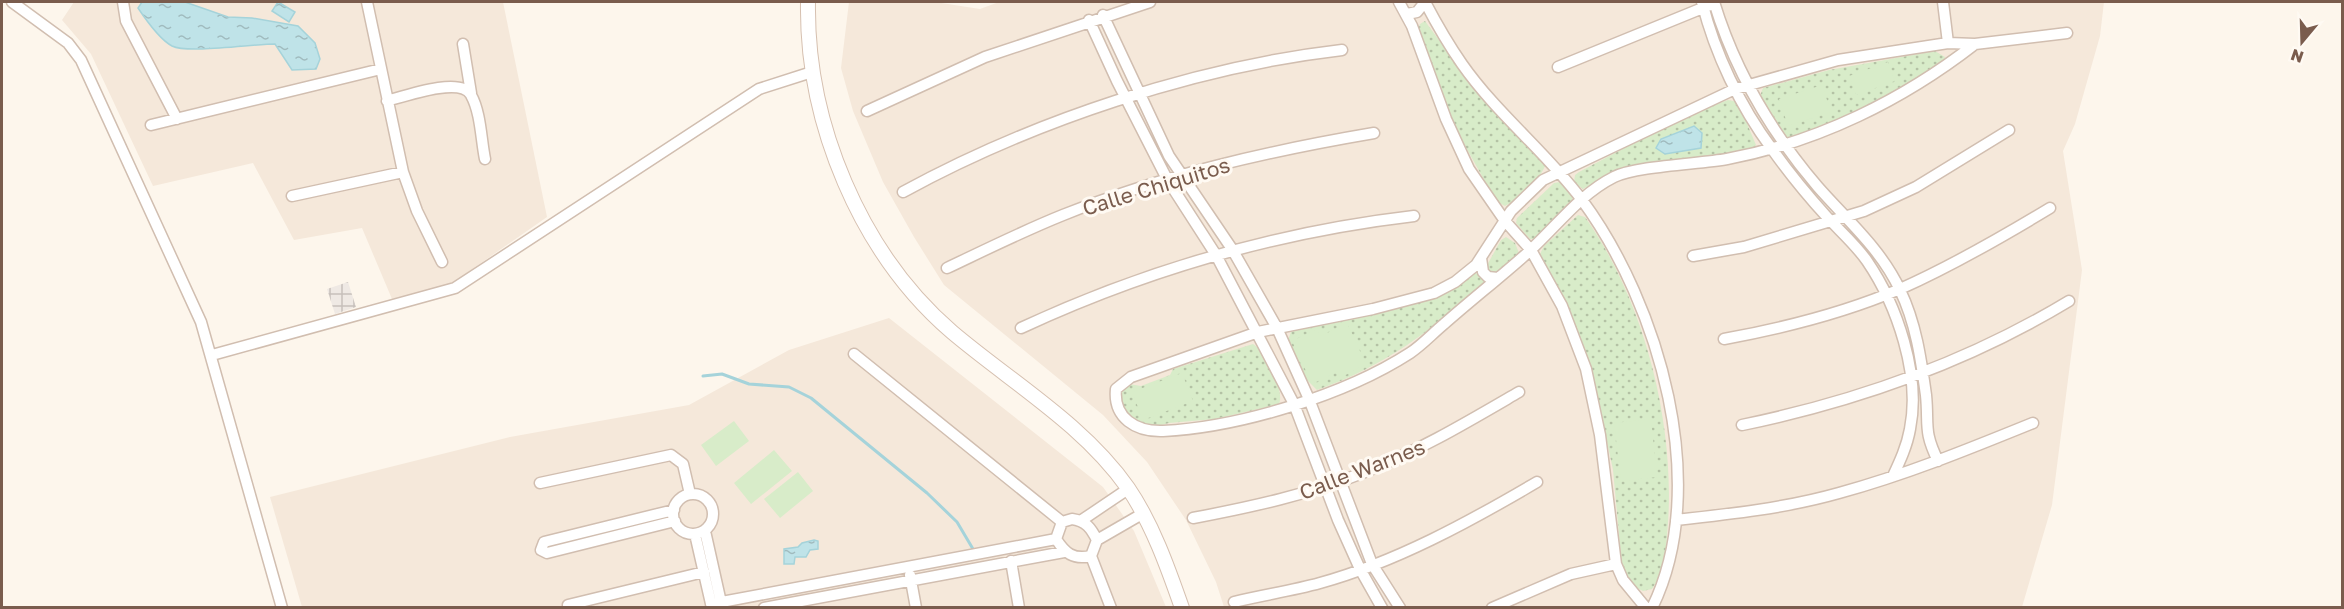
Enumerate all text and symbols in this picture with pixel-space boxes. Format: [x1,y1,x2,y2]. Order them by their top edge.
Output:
north arrow [2272,12,2332,72]
text: N [2288,45,2306,68]
street label: Calle Chiquitos [1079,151,1233,221]
street label: Calle Warnes [1296,433,1428,505]

